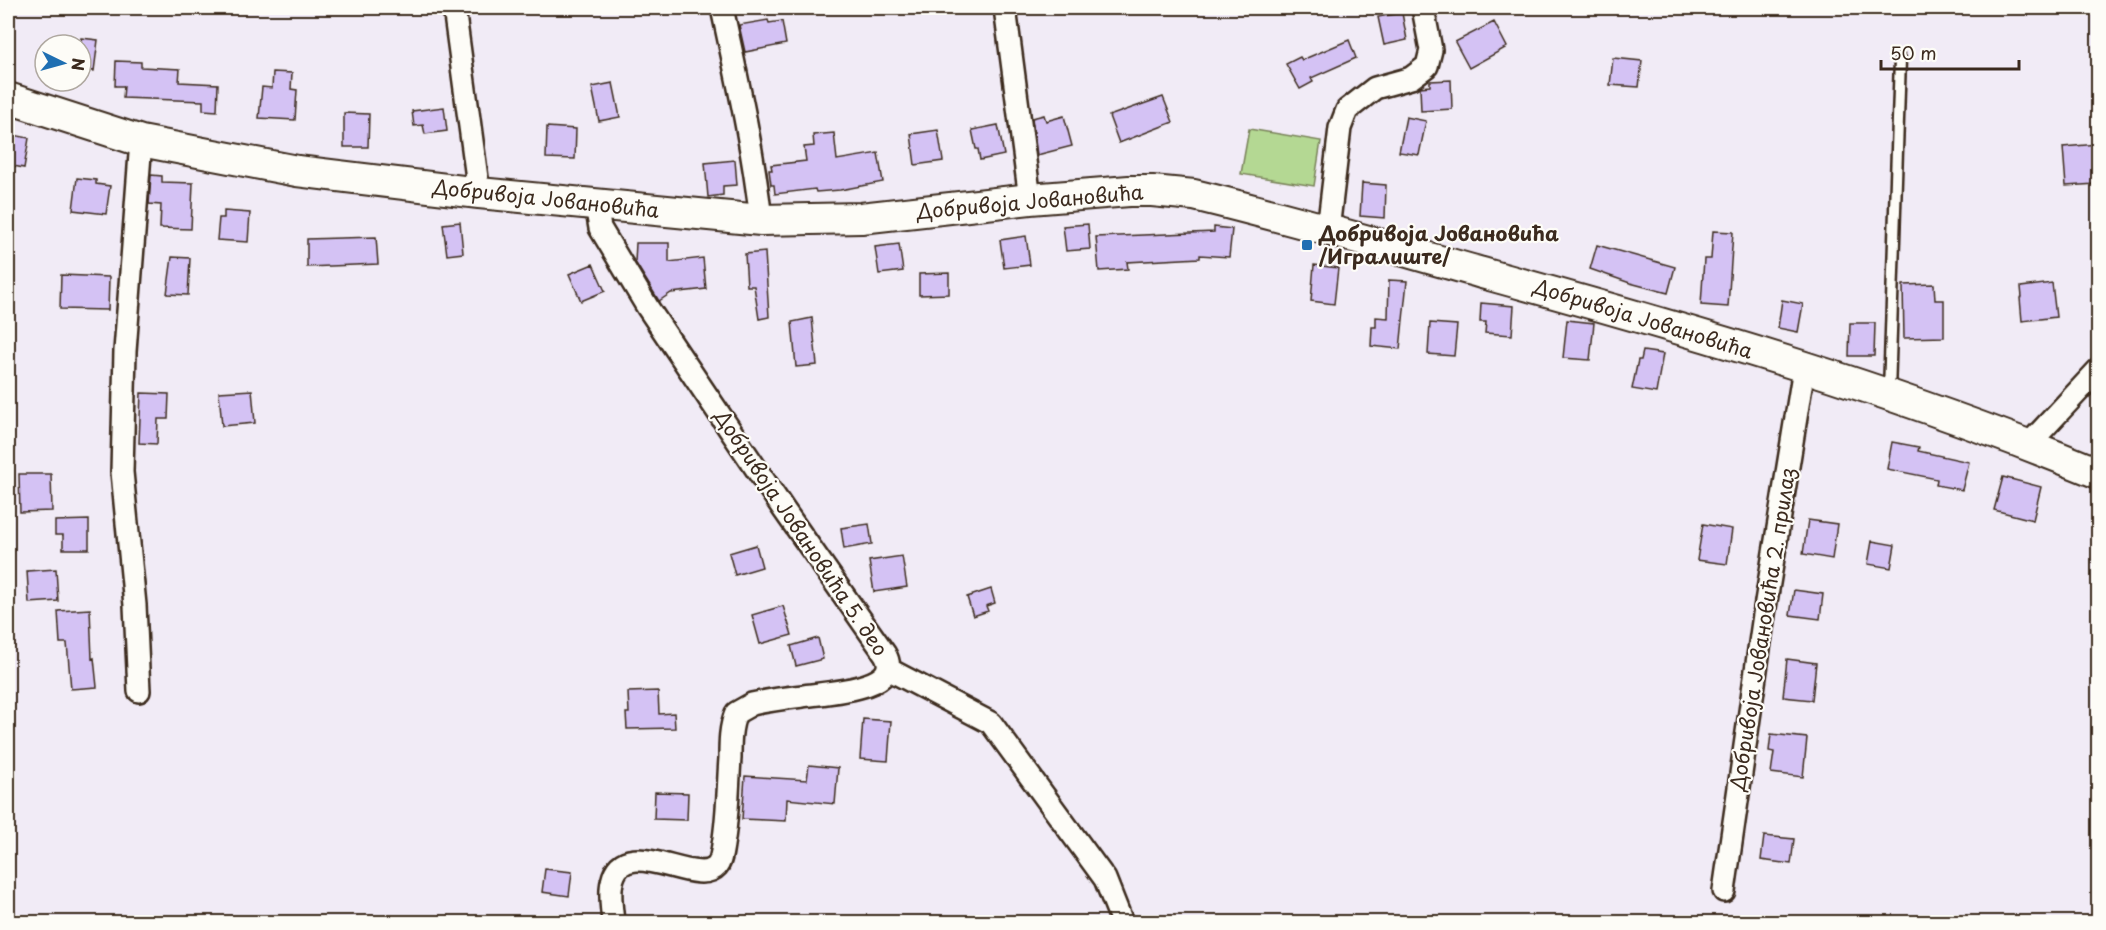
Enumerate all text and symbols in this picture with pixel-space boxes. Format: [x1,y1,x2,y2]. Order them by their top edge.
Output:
north arrow [33,33,93,93]
scale bar [1881,33,2019,71]
text: 50 m [1890,39,1937,66]
text: N [66,57,91,72]
street label: Добривоја Јовановића [430,171,661,225]
street label: Добривоја Јовановића [914,176,1145,226]
place label: Добривоја Јовановића /Игралиште/ [1318,218,1559,271]
marker: Добривоја Јовановића /Игралиште/ [1300,238,1314,252]
street label: Добривоја Јовановића [1529,270,1757,366]
street label: Добривоја Јовановића 5. део [707,402,896,662]
street label: Добривоја Јовановића 2. прилаз [1721,465,1802,794]

